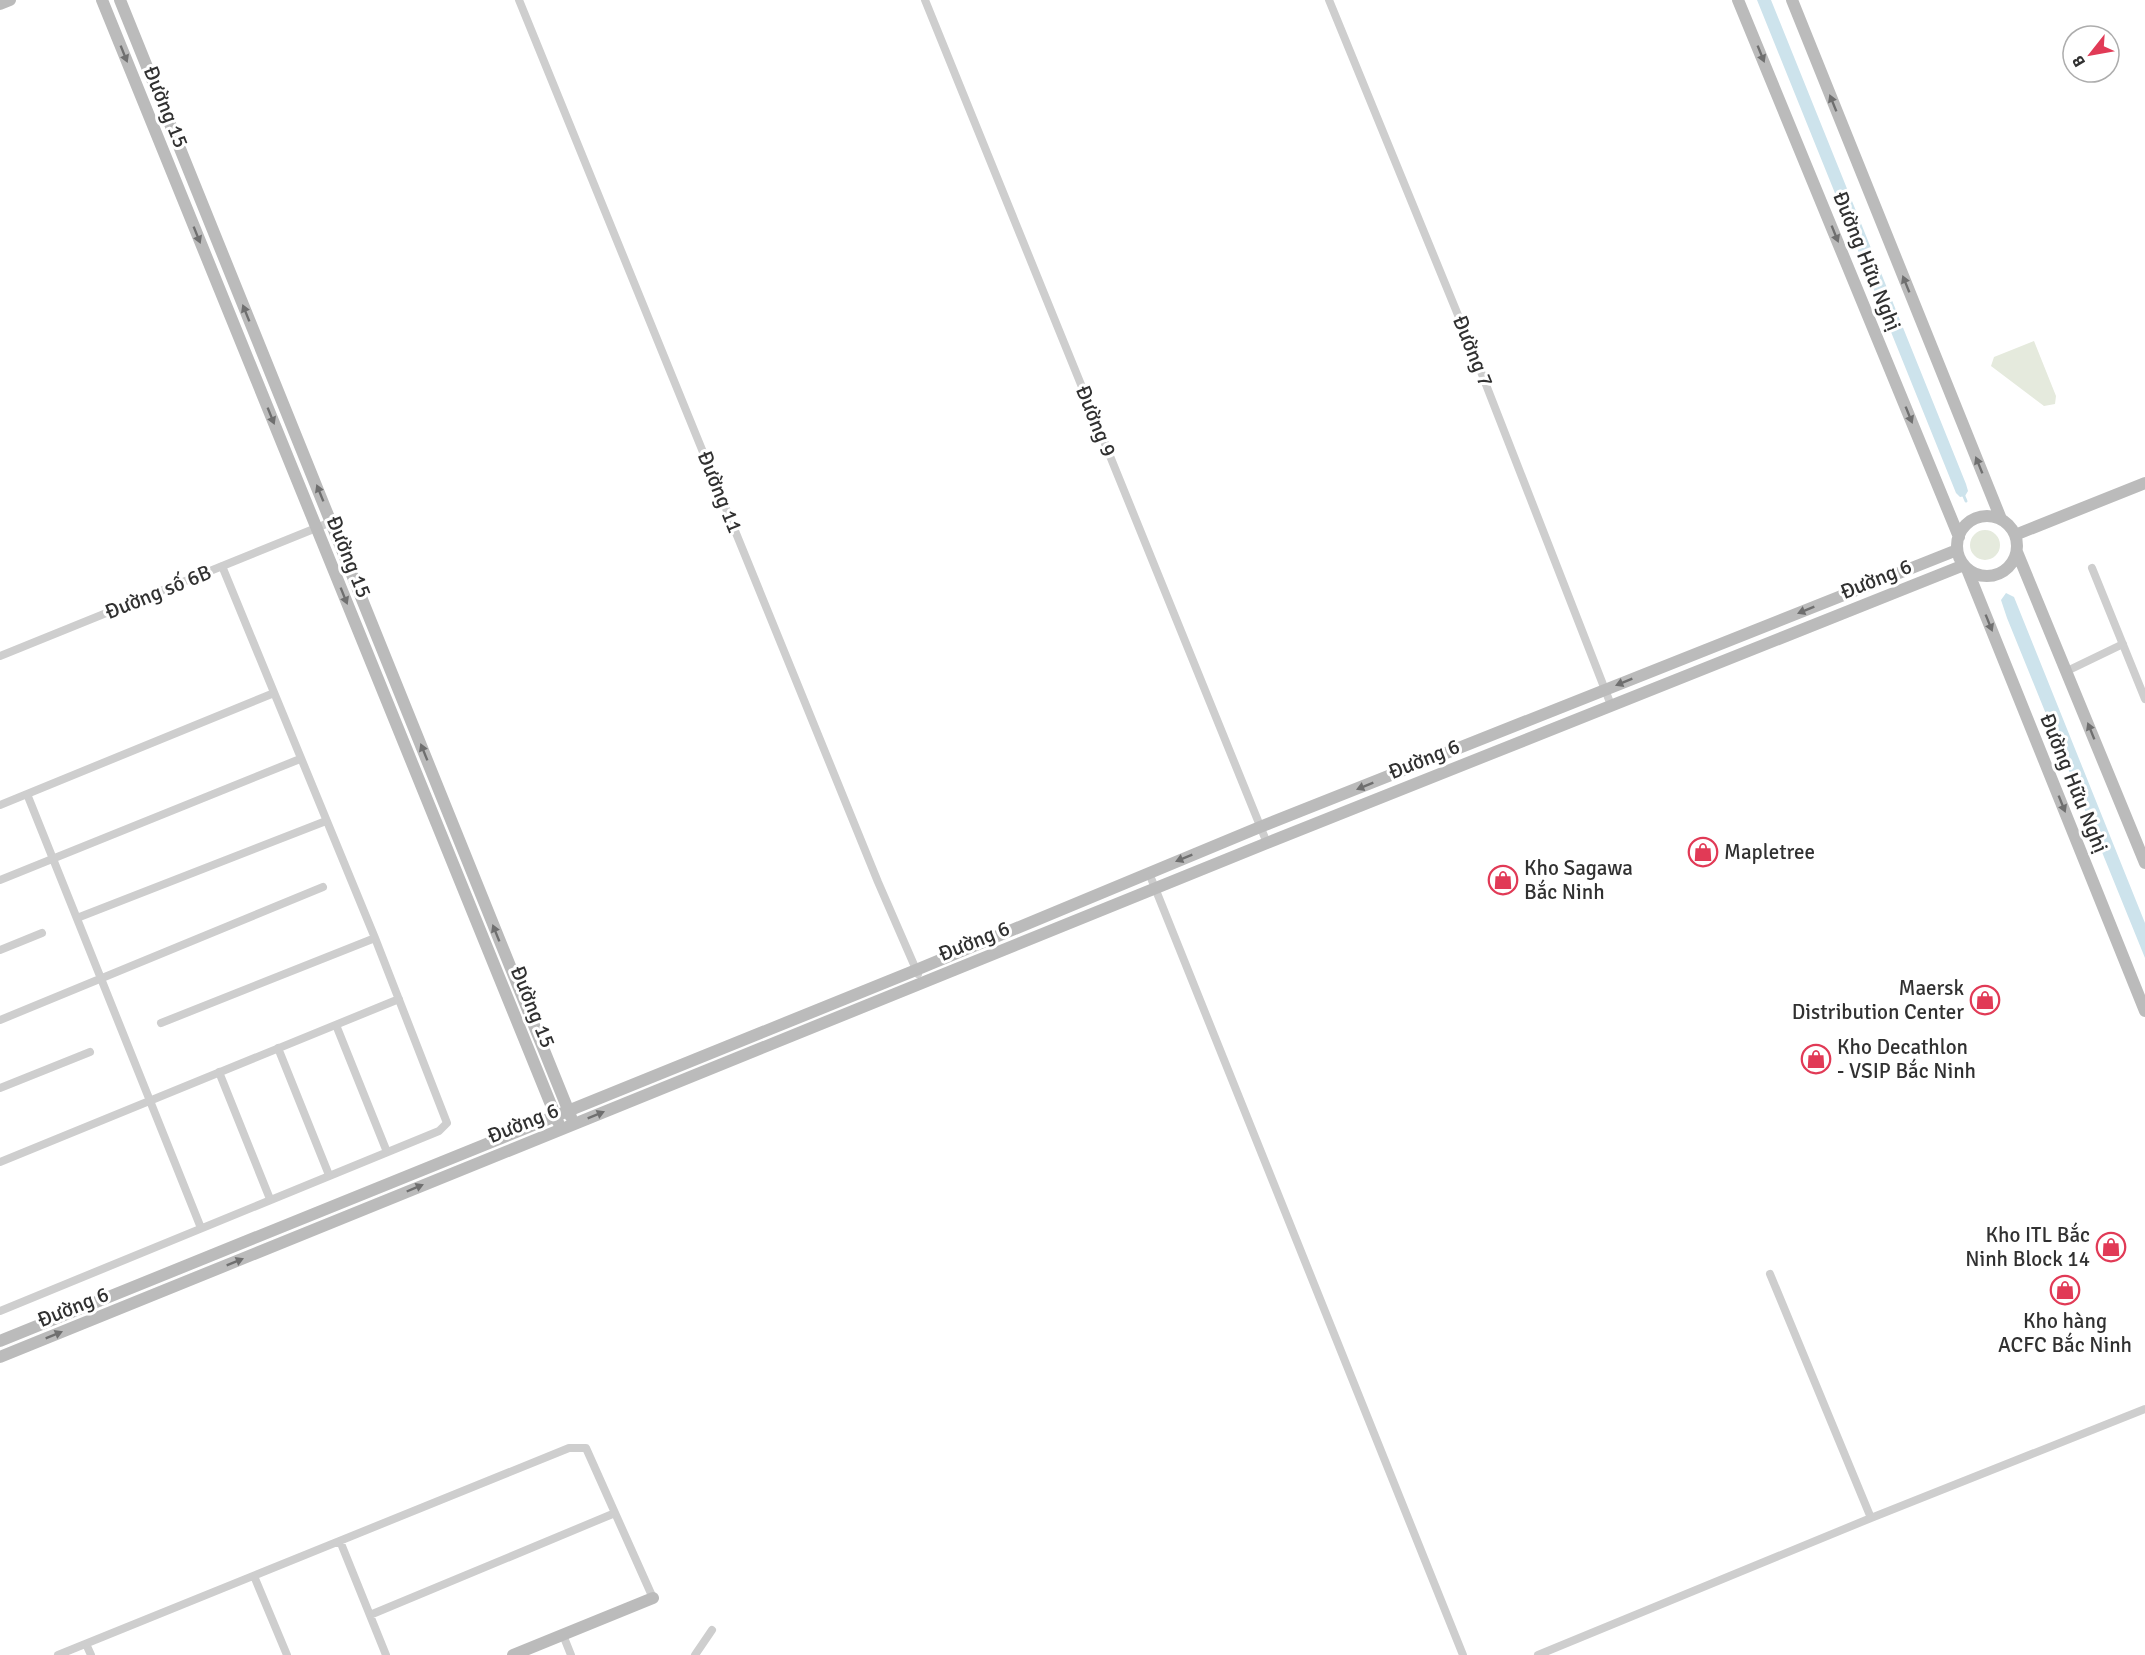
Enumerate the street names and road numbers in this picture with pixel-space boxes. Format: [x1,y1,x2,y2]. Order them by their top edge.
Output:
street label: Đường 15 [138,62,194,152]
street label: Đường Hữu Nghị [1827,187,1907,335]
street label: Đường 7 [1447,311,1499,391]
street label: Đường 9 [1070,381,1122,461]
street label: Đường 11 [692,447,748,537]
street label: Đường 15 [321,512,377,602]
street label: Đường 6 [1836,553,1916,605]
street label: Đường số 6B [101,559,215,625]
street label: Đường Hữu Nghị [2034,709,2114,857]
street label: Đường 6 [1384,733,1464,785]
street label: Đường 6 [934,915,1014,967]
street label: Đường 15 [505,962,561,1052]
street label: Đường 6 [483,1097,563,1149]
street label: Đường 6 [33,1281,113,1333]

